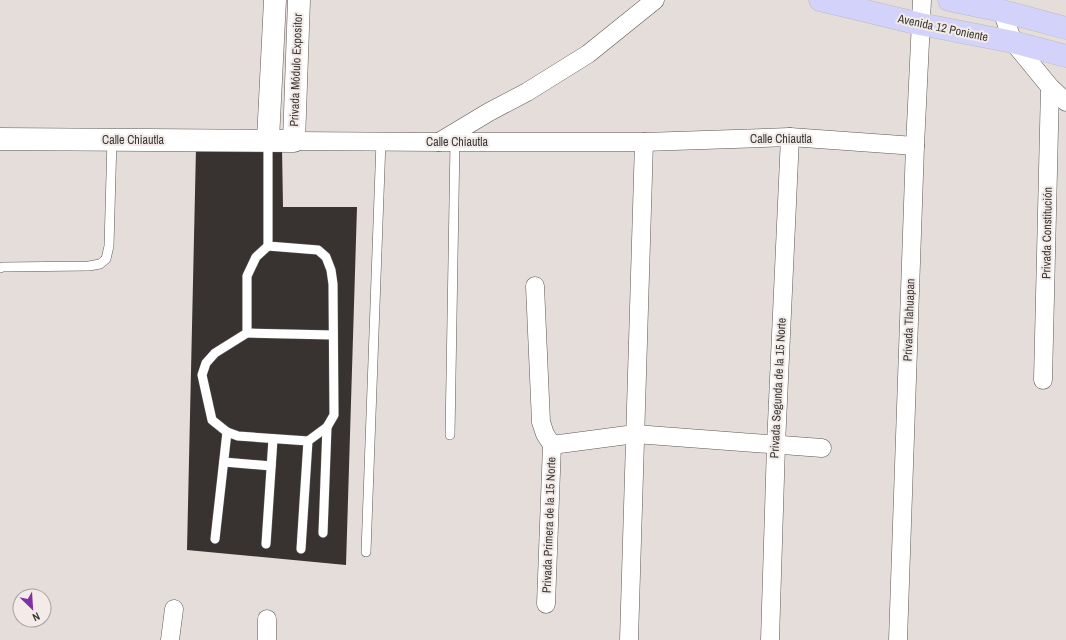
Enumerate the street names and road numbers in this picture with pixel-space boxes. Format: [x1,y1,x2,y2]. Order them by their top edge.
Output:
street label: Avenida 12 Poniente [895,10,990,45]
street label: Privada Módulo Expositor [286,12,306,127]
street label: Calle Chiautla [750,131,812,147]
street label: Calle Chiautla [102,132,164,148]
street label: Calle Chiautla [426,134,488,150]
street label: Privada Constitución [1038,187,1056,279]
street label: Privada Tlahuapan [900,278,918,362]
street label: Privada Segunda de la 15 Norte [766,317,790,459]
street label: Privada Primera de la 15 Norte [539,457,559,593]

